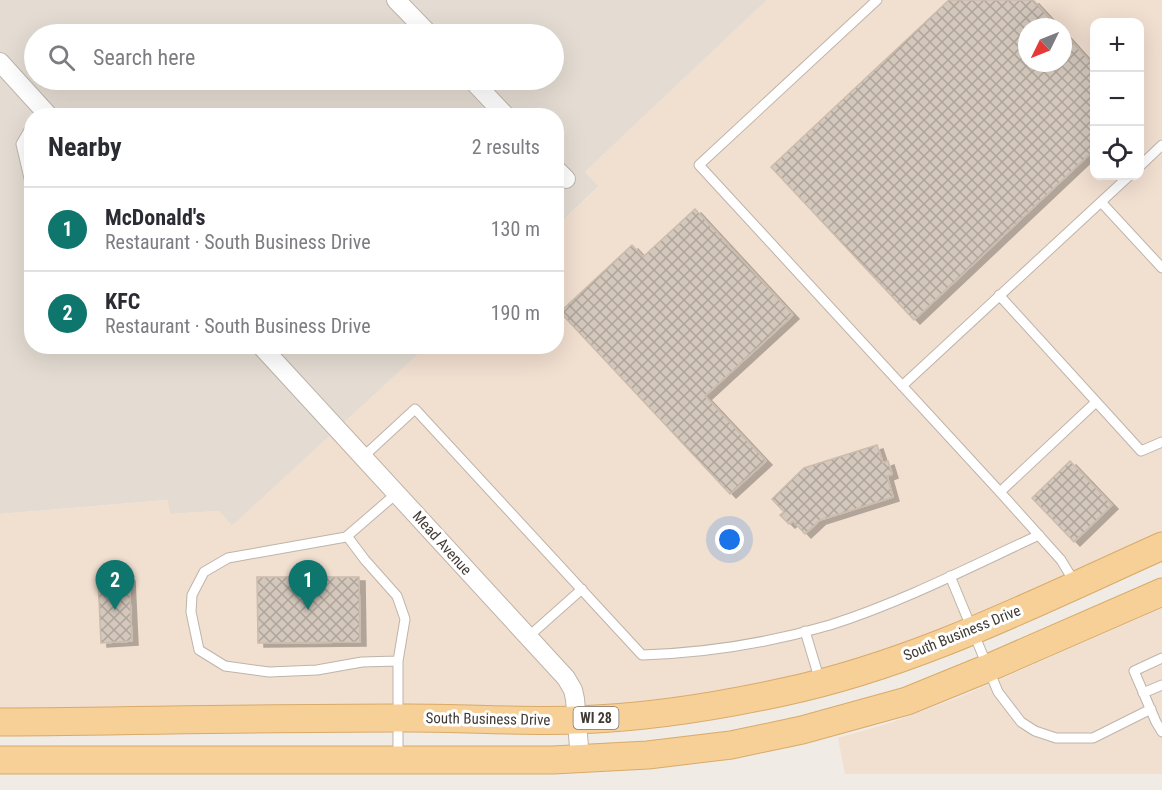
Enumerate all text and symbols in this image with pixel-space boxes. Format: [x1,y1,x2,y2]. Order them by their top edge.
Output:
north arrow [1018,18,1072,72]
map controls [1090,18,1144,180]
button: + [1090,18,1144,72]
search box [24,24,564,90]
icon: search [45,41,78,74]
text: Search here [93,45,195,70]
button: − [1090,72,1144,126]
button: locate [1090,126,1144,180]
text: Nearby [48,132,122,162]
text: 2 results [472,135,540,159]
text: McDonald's [105,205,205,230]
text: 1 [62,217,73,241]
text: 130 m [491,217,540,241]
text: Restaurant · South Business Drive [105,230,371,254]
text: KFC [105,289,140,314]
text: 2 [62,301,73,325]
text: 190 m [491,301,540,325]
text: Restaurant · South Business Drive [105,314,371,338]
street label: Mead Avenue [409,507,475,579]
your location [715,525,744,554]
pin: 2 [96,560,134,610]
pin: 1 [288,560,328,610]
street label: South Business Drive [901,601,1023,665]
road number: WI 28 [574,707,618,729]
street label: South Business Drive [425,709,551,729]

